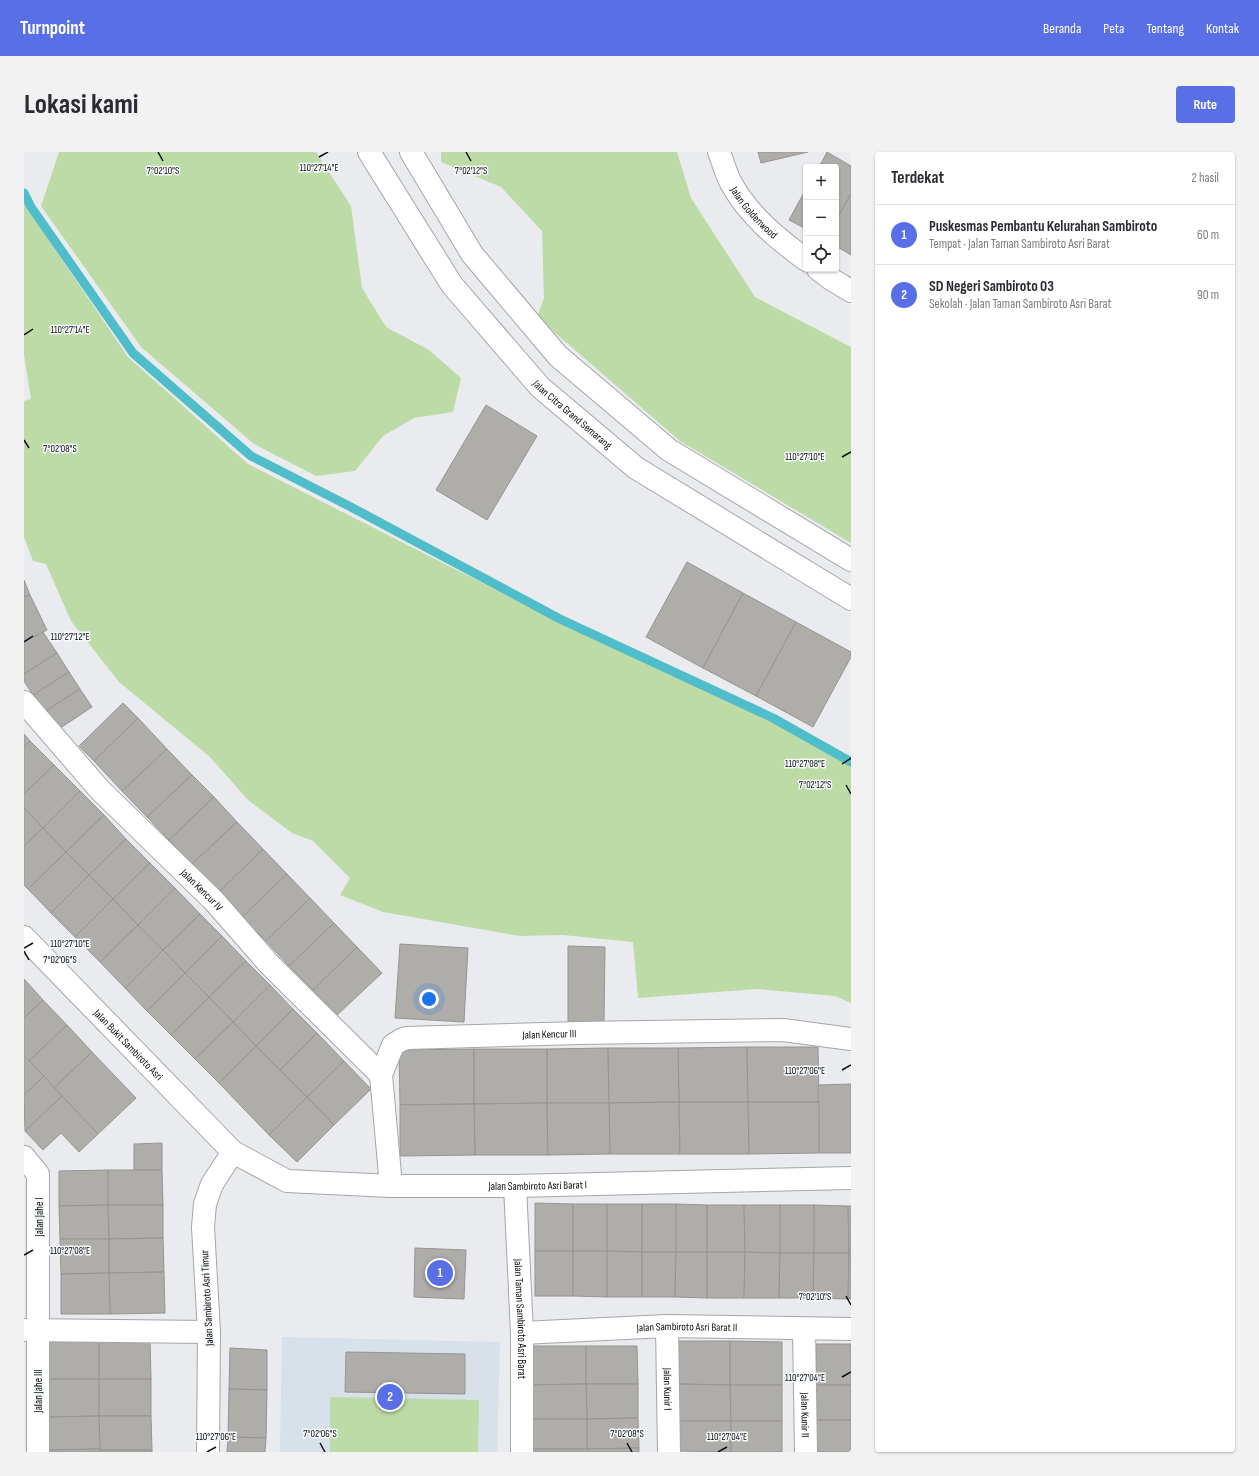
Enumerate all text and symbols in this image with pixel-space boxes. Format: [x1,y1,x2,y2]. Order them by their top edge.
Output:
text: Turnpoint [20,17,85,40]
text: Beranda [1043,20,1081,37]
text: Peta [1103,20,1124,37]
text: Tentang [1146,20,1184,37]
text: Kontak [1206,20,1239,37]
button: Rute [1176,86,1235,123]
text: Lokasi kami [24,88,138,121]
text: 110°27'14"E [299,162,339,174]
map controls [803,164,839,272]
button: + [803,164,839,200]
text: 7°02'10"S [147,165,179,177]
text: 7°02'12"S [455,165,487,177]
text: Terdekat [891,168,944,188]
text: 2 hasil [1192,170,1219,186]
street label: Jalan Goldenwood [728,183,781,241]
button: − [803,200,839,236]
text: Puskesmas Pembantu Kelurahan Sambiroto [929,217,1157,236]
text: 1 [901,227,907,243]
text: 60 m [1197,227,1219,243]
button: locate [803,236,839,272]
text: Tempat · Jalan Taman Sambiroto Asri Barat [929,236,1110,252]
text: SD Negeri Sambiroto 03 [929,277,1054,296]
text: 2 [901,287,907,303]
text: 90 m [1197,287,1219,303]
text: Sekolah · Jalan Taman Sambiroto Asri Barat [929,296,1112,312]
text: 110°27'14"E [50,324,90,336]
street label: Jalan Citra Grand Semarang [530,376,615,452]
text: 7°02'08"S [43,443,77,455]
text: 110°27'10"E [785,451,825,463]
text: 110°27'12"E [50,631,90,643]
text: 110°27'08"E [785,758,825,770]
text: 7°02'12"S [799,779,831,791]
street label: Jalan Kencur IV [178,865,226,913]
text: 110°27'10"E [50,938,90,950]
text: 7°02'06"S [43,954,77,966]
your location [419,989,439,1009]
street label: Jalan Bukit Sambiroto Asri [90,1006,166,1083]
street label: Jalan Kencur III [521,1027,577,1041]
text: 110°27'06"E [785,1065,825,1077]
street label: Jalan Sambiroto Asri Barat I [487,1178,587,1193]
street label: Jalan Jahe I [33,1198,46,1237]
text: 110°27'08"E [50,1245,90,1257]
street label: Jalan Sambiroto Asri Timur [198,1250,216,1347]
street label: Jalan Taman Sambiroto Asri Barat [512,1257,529,1380]
pin: 1 [427,1258,453,1288]
text: 7°02'10"S [799,1291,831,1303]
street label: Jalan Sambiroto Asri Barat II [635,1319,737,1334]
street label: Jalan Kunir I [661,1367,675,1410]
street label: Jalan Jahe III [32,1369,45,1414]
text: 110°27'04"E [785,1372,825,1384]
pin: 2 [377,1382,403,1412]
street label: Jalan Kunir II [799,1391,812,1438]
text: 7°02'06"S [303,1428,337,1440]
text: 7°02'08"S [610,1428,644,1440]
text: 110°27'06"E [196,1431,236,1443]
text: 110°27'04"E [707,1431,747,1443]

